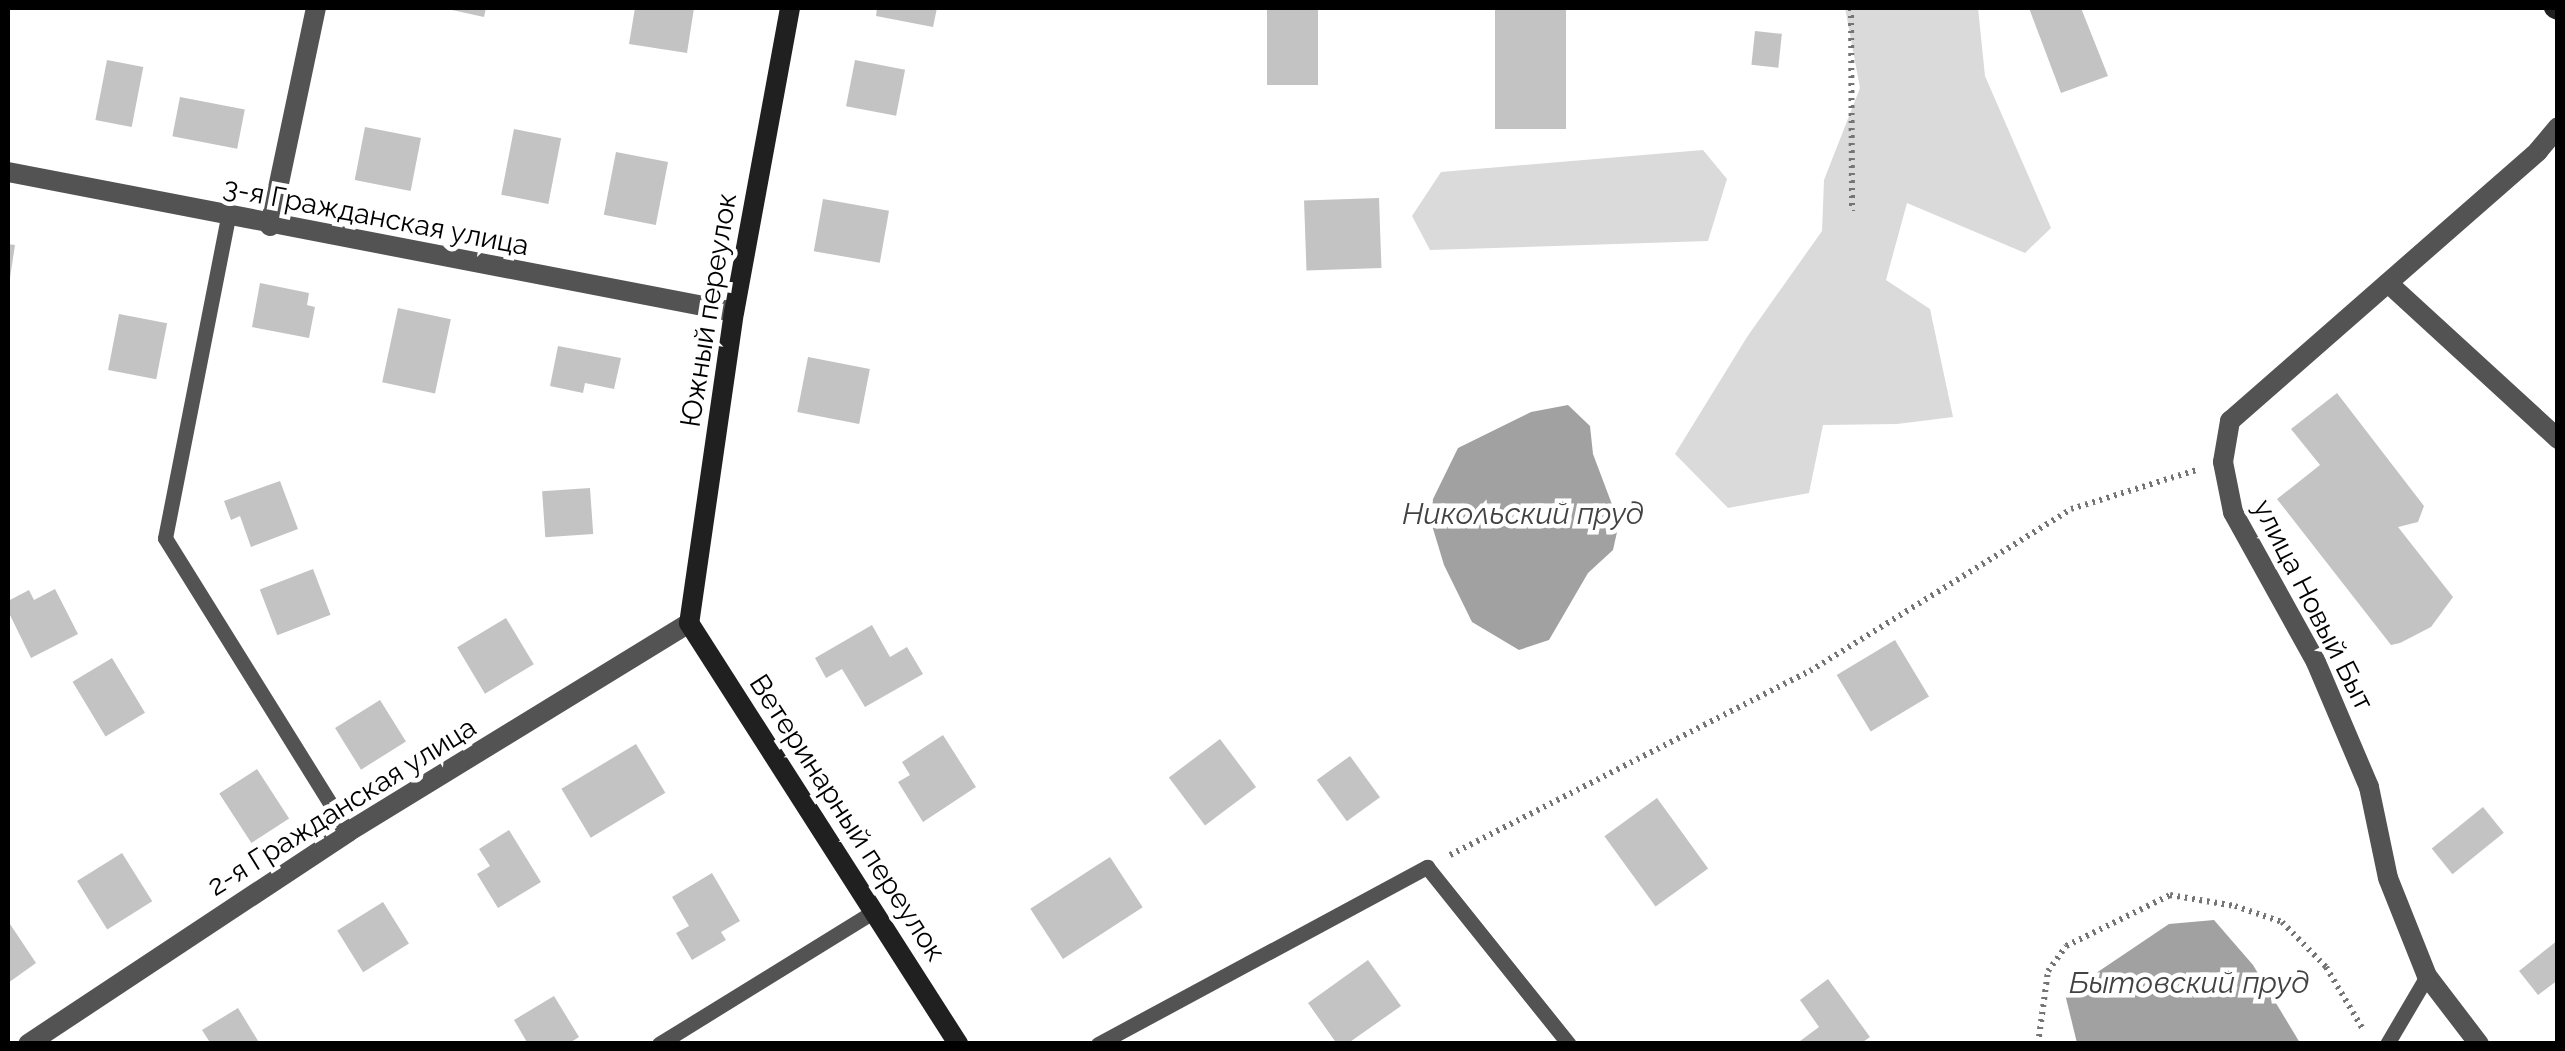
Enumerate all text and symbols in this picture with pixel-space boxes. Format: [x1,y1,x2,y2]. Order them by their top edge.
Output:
street label: 3-я Гражданская улица [220,171,532,263]
street label: Южный переулок [674,191,744,429]
street label: улица Новый Быт [2245,494,2381,716]
water label: Никольский пруд [1402,496,1644,532]
street label: Ветеринарный переулок [742,669,952,967]
street label: 2-я Гражданская улица [201,710,483,904]
water label: Бытовский пруд [2069,965,2309,1001]

